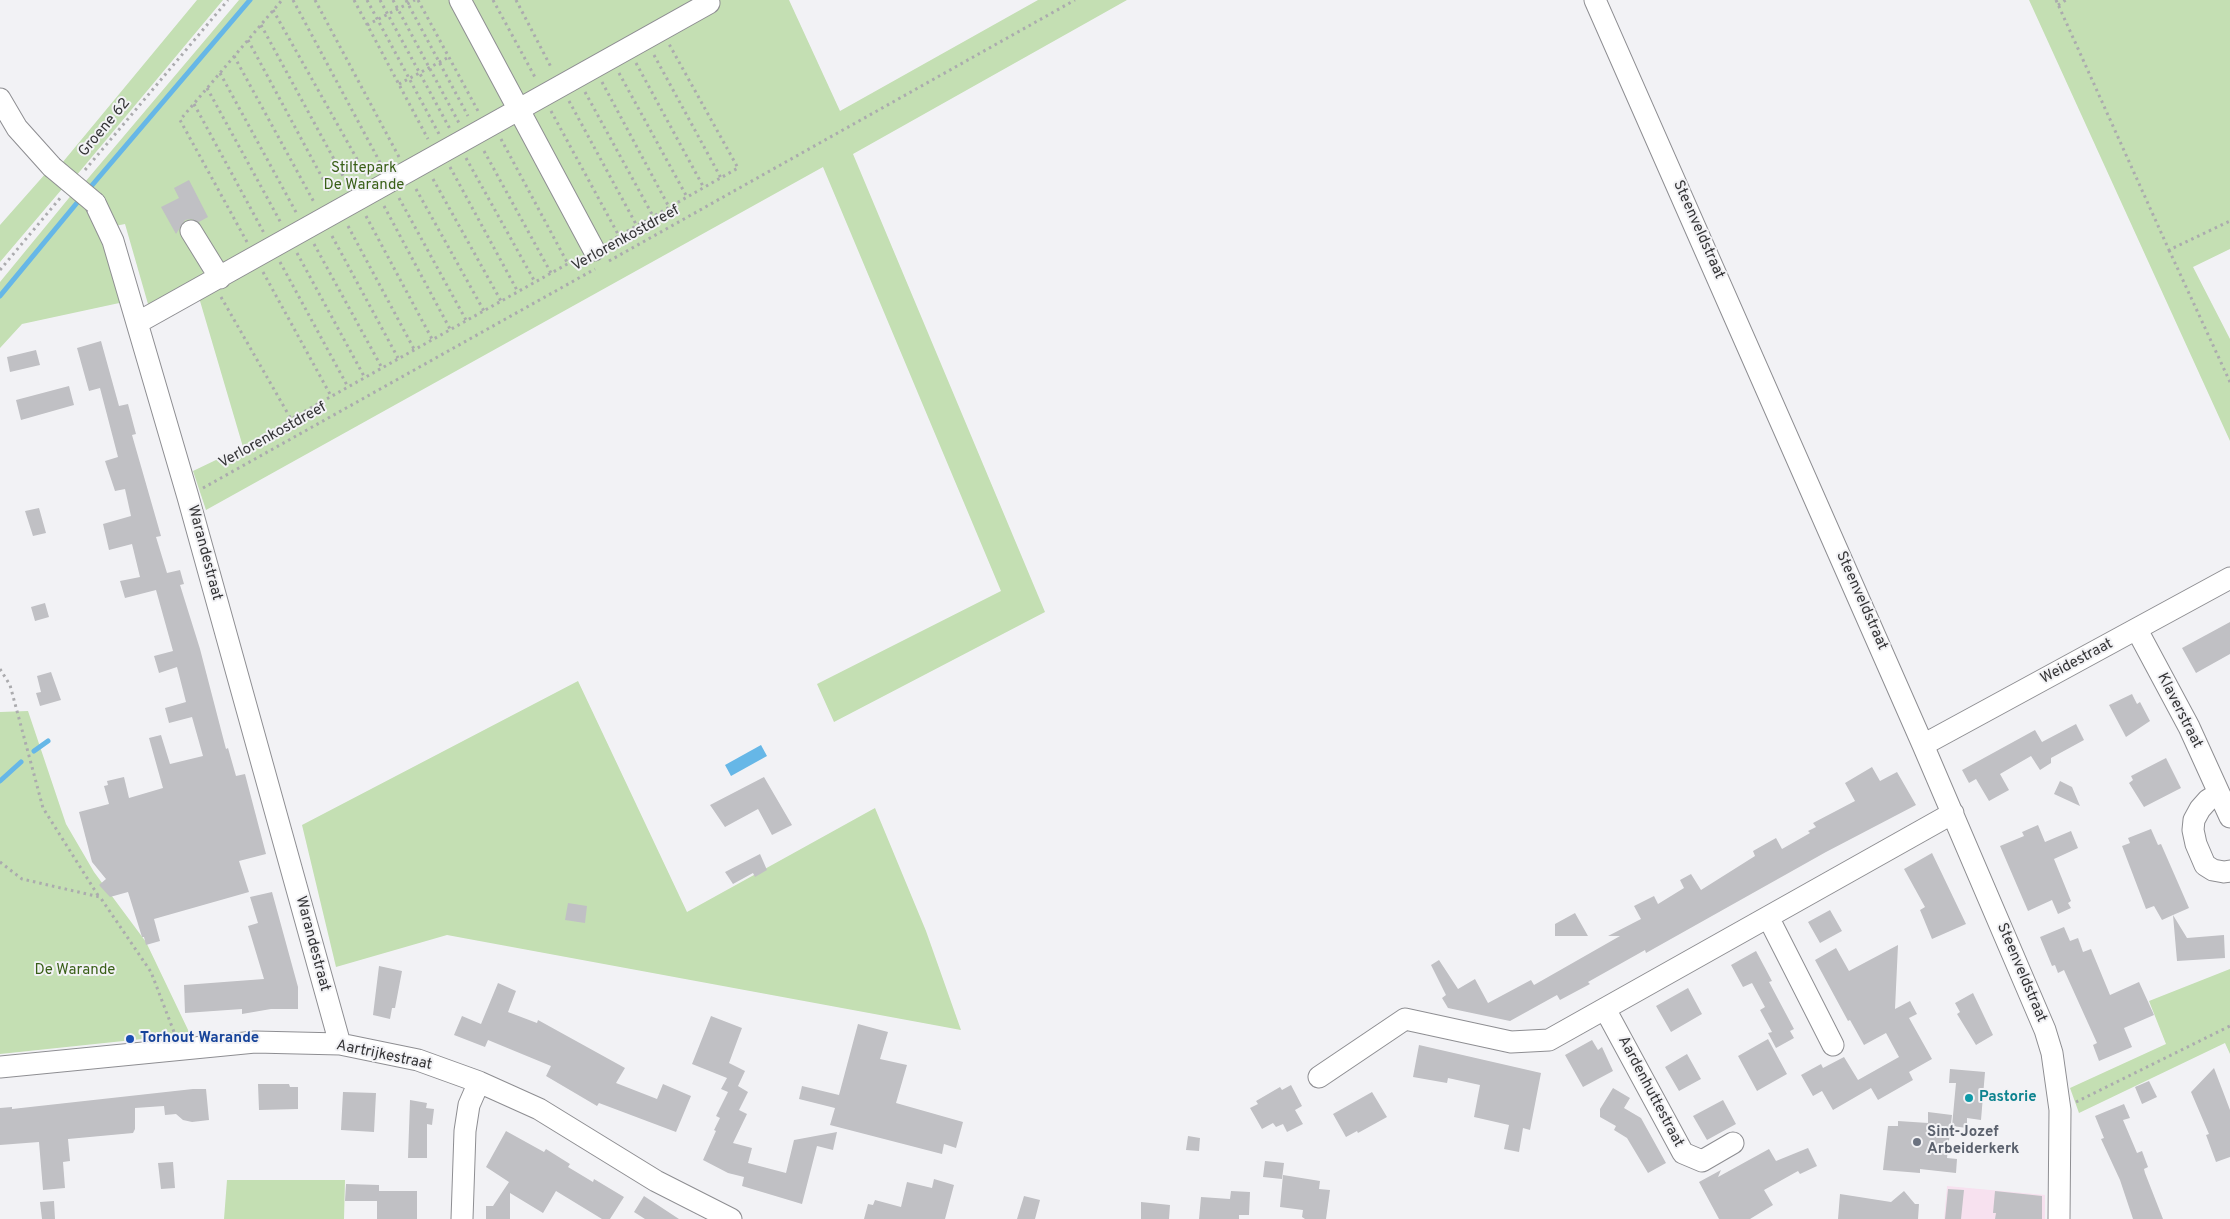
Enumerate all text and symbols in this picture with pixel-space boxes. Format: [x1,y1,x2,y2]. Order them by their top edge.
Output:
street label: Groene 62 [75,95,135,161]
park label: Stiltepark De Warande [324,160,404,195]
street label: Steenveldstraat [1668,178,1728,282]
street label: Verlorenkostdreef [569,202,683,276]
street label: Verlorenkostdreef [216,399,330,473]
street label: Warandestraat [183,503,225,603]
street label: Steenveldstraat [1831,549,1891,653]
street label: Weidestraat [2038,635,2116,689]
street label: Klaverstraat [2152,670,2206,752]
street label: Warandestraat [291,894,333,994]
street label: Steenveldstraat [1992,921,2050,1025]
park label: De Warande [35,962,115,980]
place label: Torhout Warande [140,1030,259,1048]
marker: Torhout Warande [124,1033,136,1045]
street label: Aardenhuttestraat [1613,1033,1687,1151]
street label: Aartrijkestraat [334,1037,434,1075]
place label: Pastorie [1979,1089,2037,1107]
marker: Pastorie [1963,1092,1975,1104]
place label: Sint-Jozef Arbeiderkerk [1927,1124,2019,1159]
marker: Sint-Jozef Arbeiderkerk [1911,1136,1923,1148]

